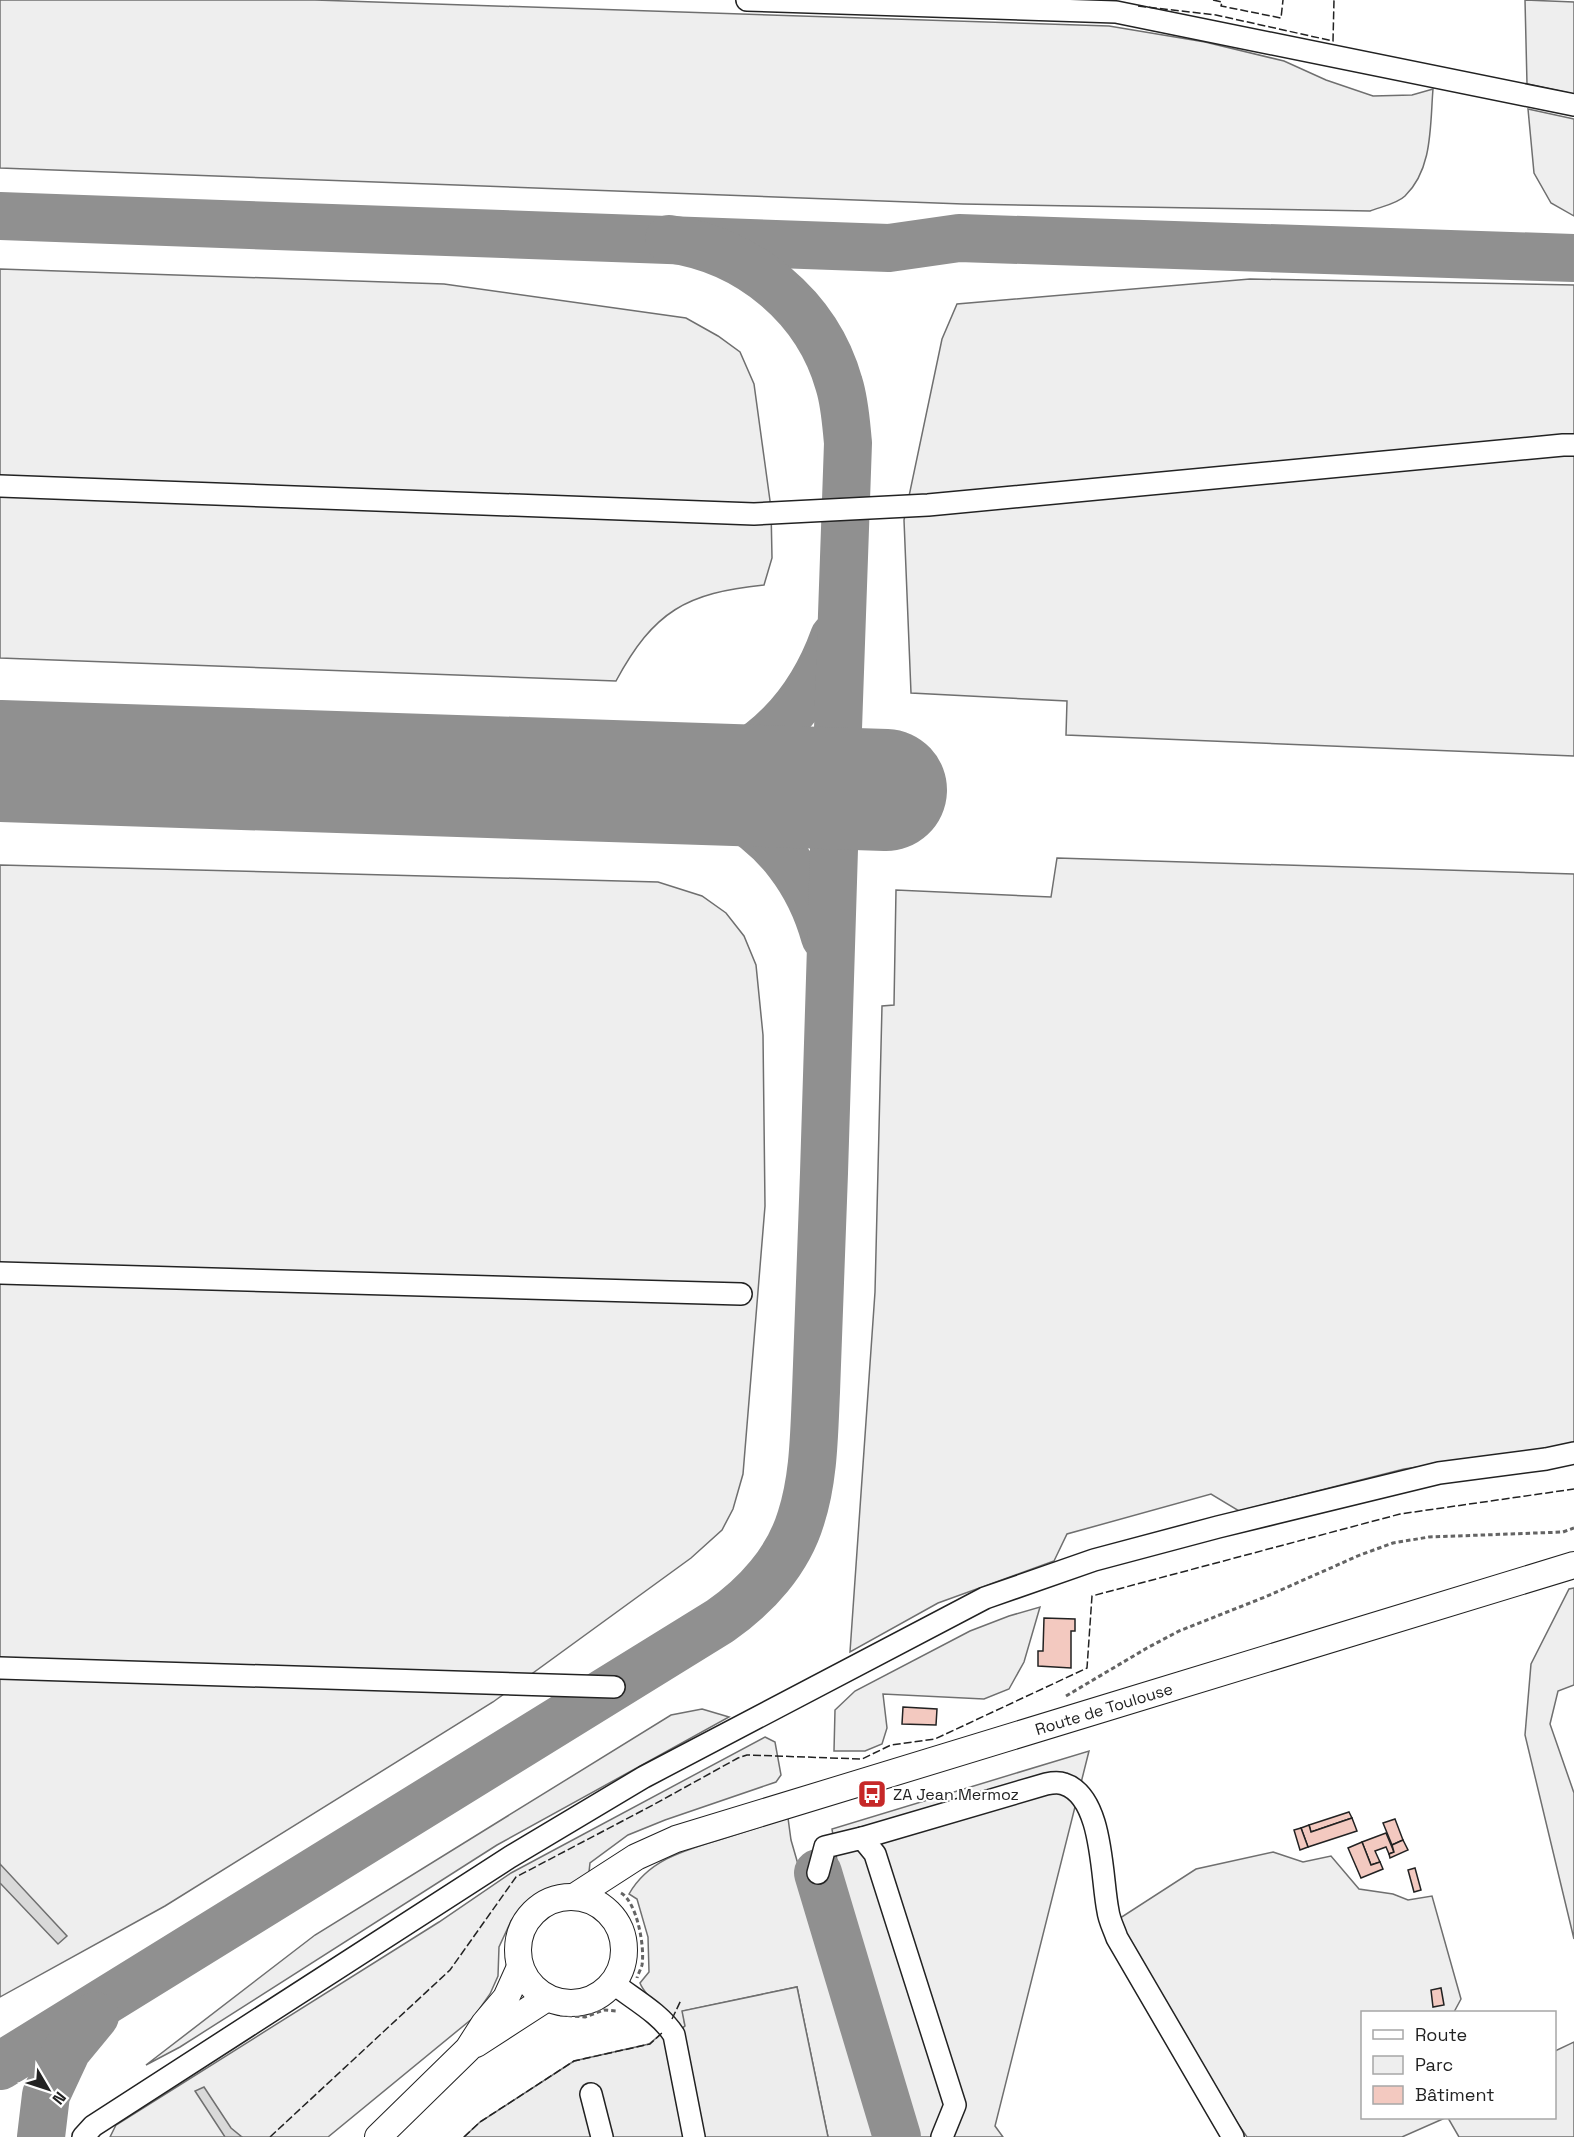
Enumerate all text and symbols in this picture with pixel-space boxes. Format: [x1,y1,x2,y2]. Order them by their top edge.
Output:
street label: Route de Toulouse [1033,1678,1175,1740]
bus stop icon: ZA Jean Mermoz [856,1778,888,1810]
place label: ZA Jean Mermoz [893,1784,1019,1805]
legend [1361,2011,1556,2119]
text: Route [1415,2023,1467,2046]
text: Parc [1415,2053,1453,2076]
north arrow [18,2059,78,2119]
text: Bâtiment [1415,2083,1495,2106]
text: N [48,2087,71,2109]

